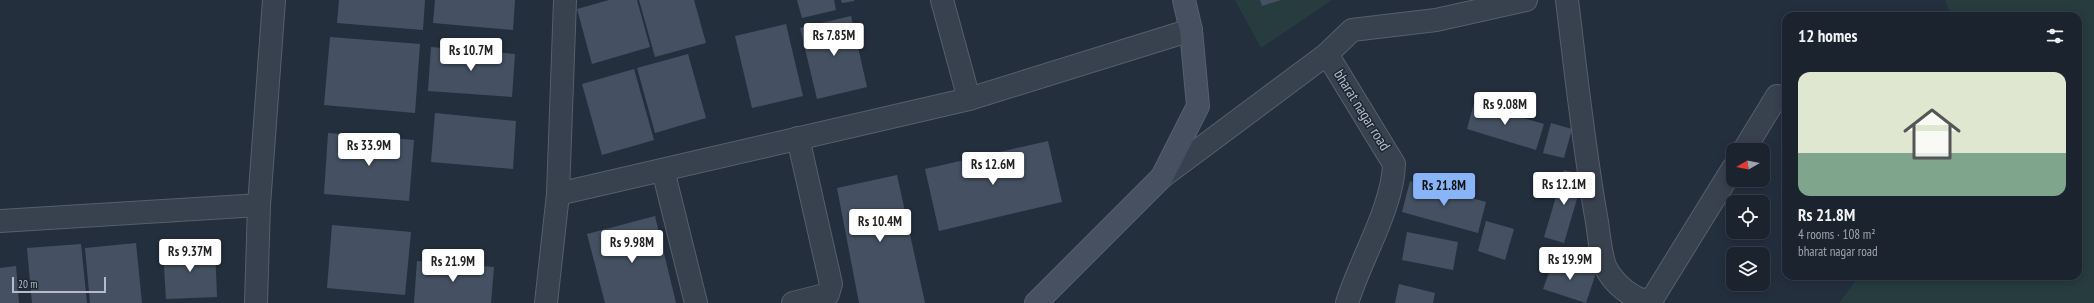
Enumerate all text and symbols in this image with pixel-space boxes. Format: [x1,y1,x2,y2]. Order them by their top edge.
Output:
pin: Rs 7.85M [793,23,875,57]
text: 12 homes [1798,25,1857,47]
icon: filters [2044,25,2066,47]
text: Rs 7.85M [813,27,855,44]
pin: Rs 10.7M [430,38,512,72]
text: Rs 10.7M [449,42,493,59]
street label: bharat nagar road [1330,66,1395,154]
pin: Rs 9.08M [1464,92,1546,126]
text: Rs 9.08M [1483,96,1527,113]
icon: home [1896,98,1968,170]
pin: Rs 33.9M [328,133,410,167]
text: Rs 33.9M [347,137,391,154]
north arrow [1726,143,1770,187]
map controls [1726,143,1770,291]
pin: Rs 12.6M [952,152,1034,186]
text: Rs 12.6M [971,156,1015,173]
pin: Rs 12.1M [1523,172,1605,206]
pin: Rs 21.8M [1403,173,1485,207]
text: Rs 12.1M [1542,176,1586,193]
text: Rs 21.8M [1422,177,1466,194]
button: locate [1726,195,1770,239]
text: Rs 21.8M [1798,204,1855,226]
pin: Rs 10.4M [839,209,921,243]
text: Rs 10.4M [858,213,902,230]
text: 4 rooms · 108 m² [1798,226,1876,243]
pin: Rs 9.98M [591,230,673,264]
text: Rs 9.98M [610,234,654,251]
pin: Rs 9.37M [149,239,231,273]
text: Rs 9.37M [168,243,212,260]
text: bharat nagar road [1798,243,1878,260]
pin: Rs 19.9M [1529,247,1611,281]
button: layers [1726,247,1770,291]
pin: Rs 21.9M [412,249,494,283]
text: Rs 19.9M [1548,251,1592,268]
text: Rs 21.9M [431,253,475,270]
scale bar [12,275,106,294]
text: 20 m [18,277,37,291]

